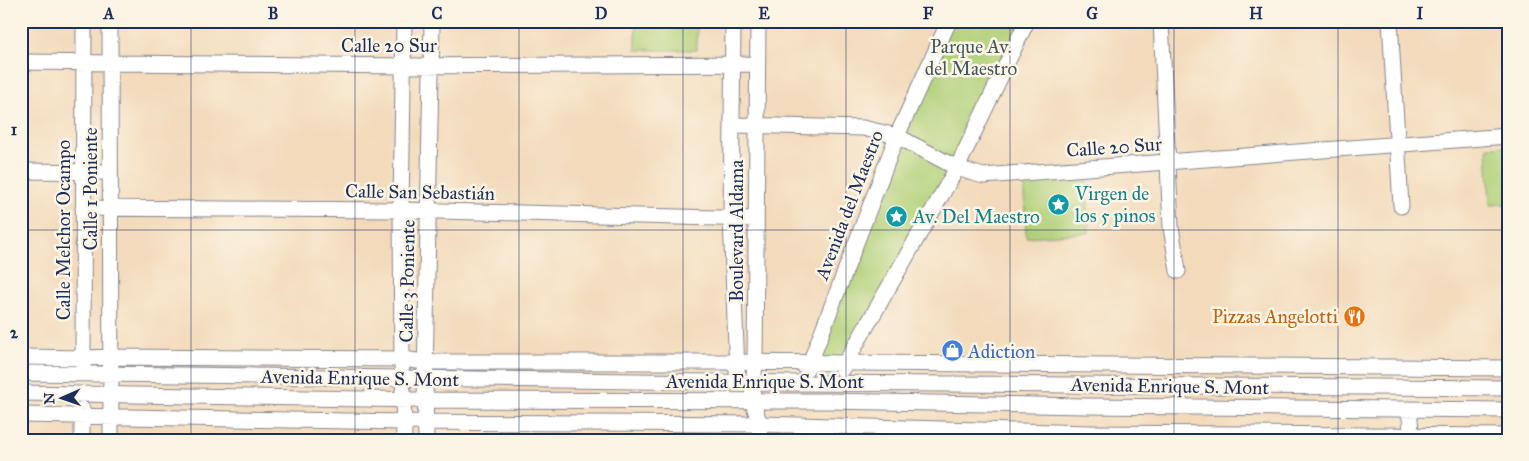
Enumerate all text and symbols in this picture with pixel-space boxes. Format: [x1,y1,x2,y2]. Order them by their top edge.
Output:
text: A [103,4,115,23]
text: B [268,4,278,23]
text: C [432,4,443,23]
text: D [595,4,608,23]
text: E [758,4,770,23]
text: F [923,4,934,23]
text: G [1086,4,1098,23]
text: H [1249,4,1263,23]
text: I [1417,4,1424,23]
street label: Calle 20 Sur [341,34,438,57]
park label: Parque Av. del Maestro [925,35,1018,80]
text: 1 [11,120,18,139]
street label: Calle 1 Poniente [79,127,102,251]
street label: Avenida del Maestro [809,127,888,284]
street label: Calle 20 Sur [1065,132,1164,162]
street label: Calle Melchor Ocampo [52,139,75,320]
street label: Boulevard Aldama [725,159,748,302]
street label: Calle San Sebastián [345,179,495,205]
place label: Virgen de los 5 pinos [1074,182,1155,227]
place icon: Virgen de los 5 pinos [1047,192,1071,216]
place icon: Av. Del Maestro [885,204,909,228]
place label: Av. Del Maestro [912,205,1040,228]
street label: Calle 3 Poniente [394,219,420,343]
restaurant icon: Pizzas Angelotti [1342,304,1366,328]
place label: Pizzas Angelotti [1212,305,1338,329]
text: 2 [10,323,19,342]
shop icon: Adiction [940,339,964,363]
place label: Adiction [967,340,1035,363]
street label: Avenida Enrique S. Mont [260,365,460,392]
street label: Avenida Enrique S. Mont [665,370,864,394]
street label: Avenida Enrique S. Mont [1070,373,1270,400]
north arrow [38,374,88,424]
text: N [41,392,58,405]

